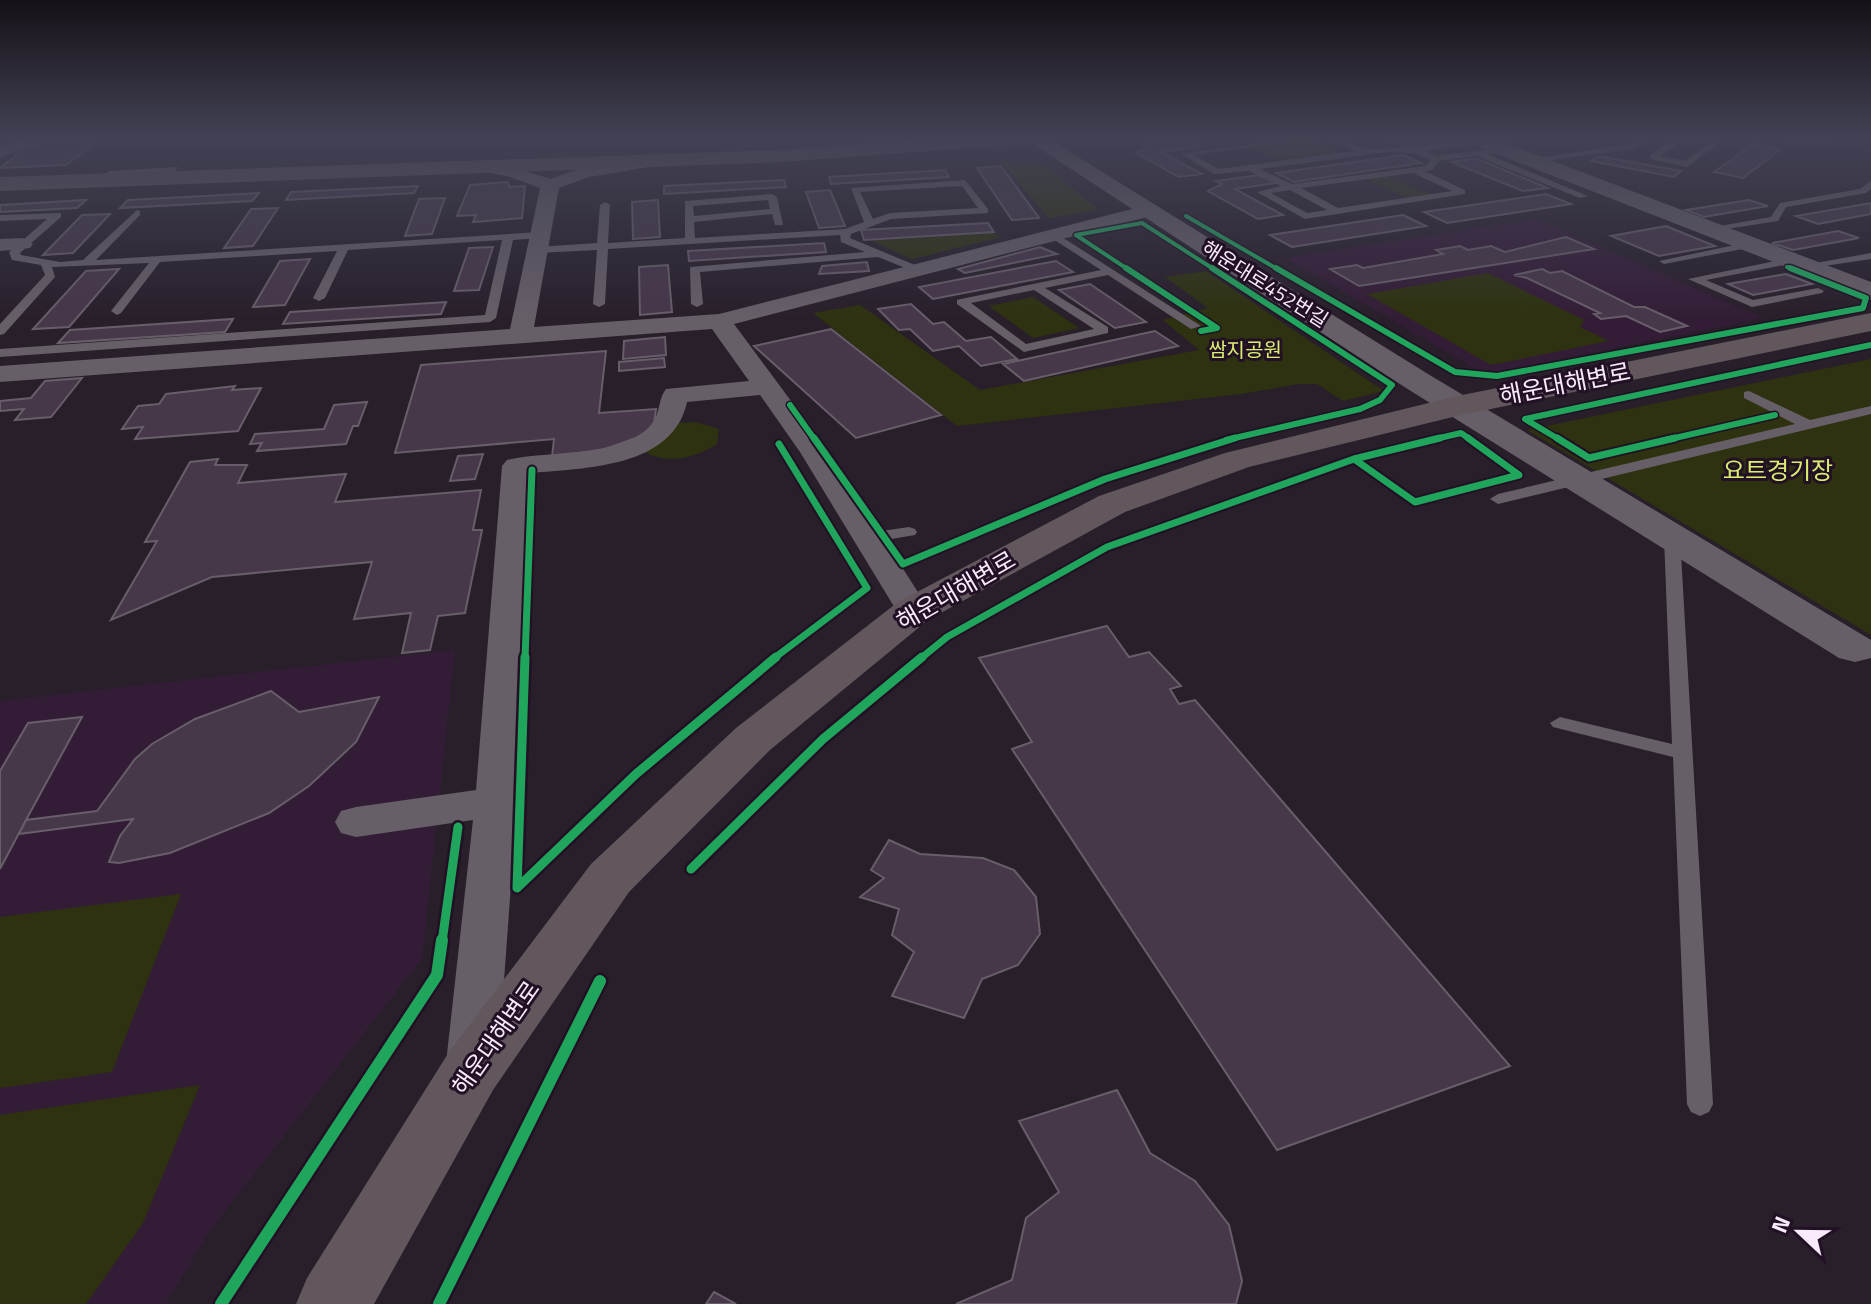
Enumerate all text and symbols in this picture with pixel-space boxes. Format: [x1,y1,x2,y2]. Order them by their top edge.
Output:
street label: 해운대로452번길 [1196,232,1335,335]
park label: 쌈지공원 [1208,334,1282,365]
street label: 해운대해변로 [1496,353,1633,413]
park label: 요트경기장 [1723,452,1833,488]
street label: 해운대해변로 [889,541,1022,639]
street label: 해운대해변로 [442,973,548,1102]
north arrow [1759,1192,1839,1272]
text: N [1762,1211,1799,1238]

